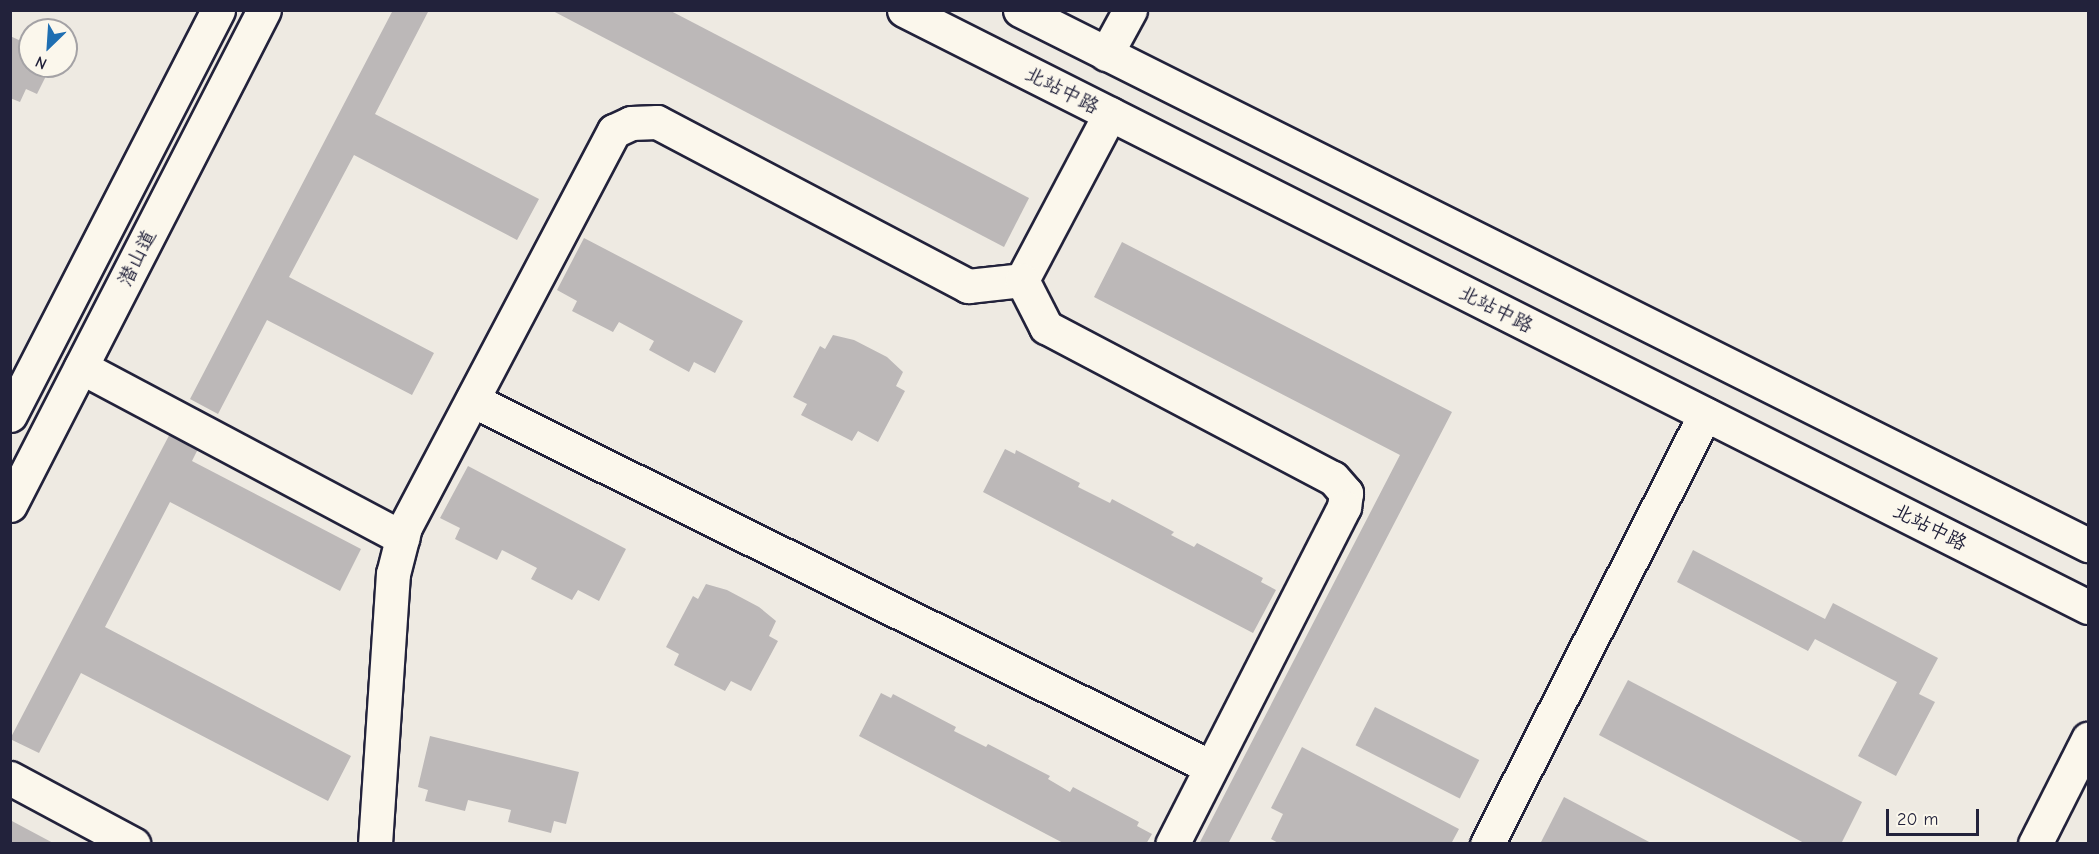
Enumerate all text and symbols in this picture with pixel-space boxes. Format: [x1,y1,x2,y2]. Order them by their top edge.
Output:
north arrow [18,18,78,78]
text: N [33,52,50,73]
street label: 北站中路 [1021,61,1103,119]
street label: 潜山道 [113,226,161,290]
street label: 北站中路 [1455,280,1537,338]
street label: 北站中路 [1889,498,1971,556]
scale bar [1889,797,1982,835]
text: 20 m [1897,809,1938,830]

